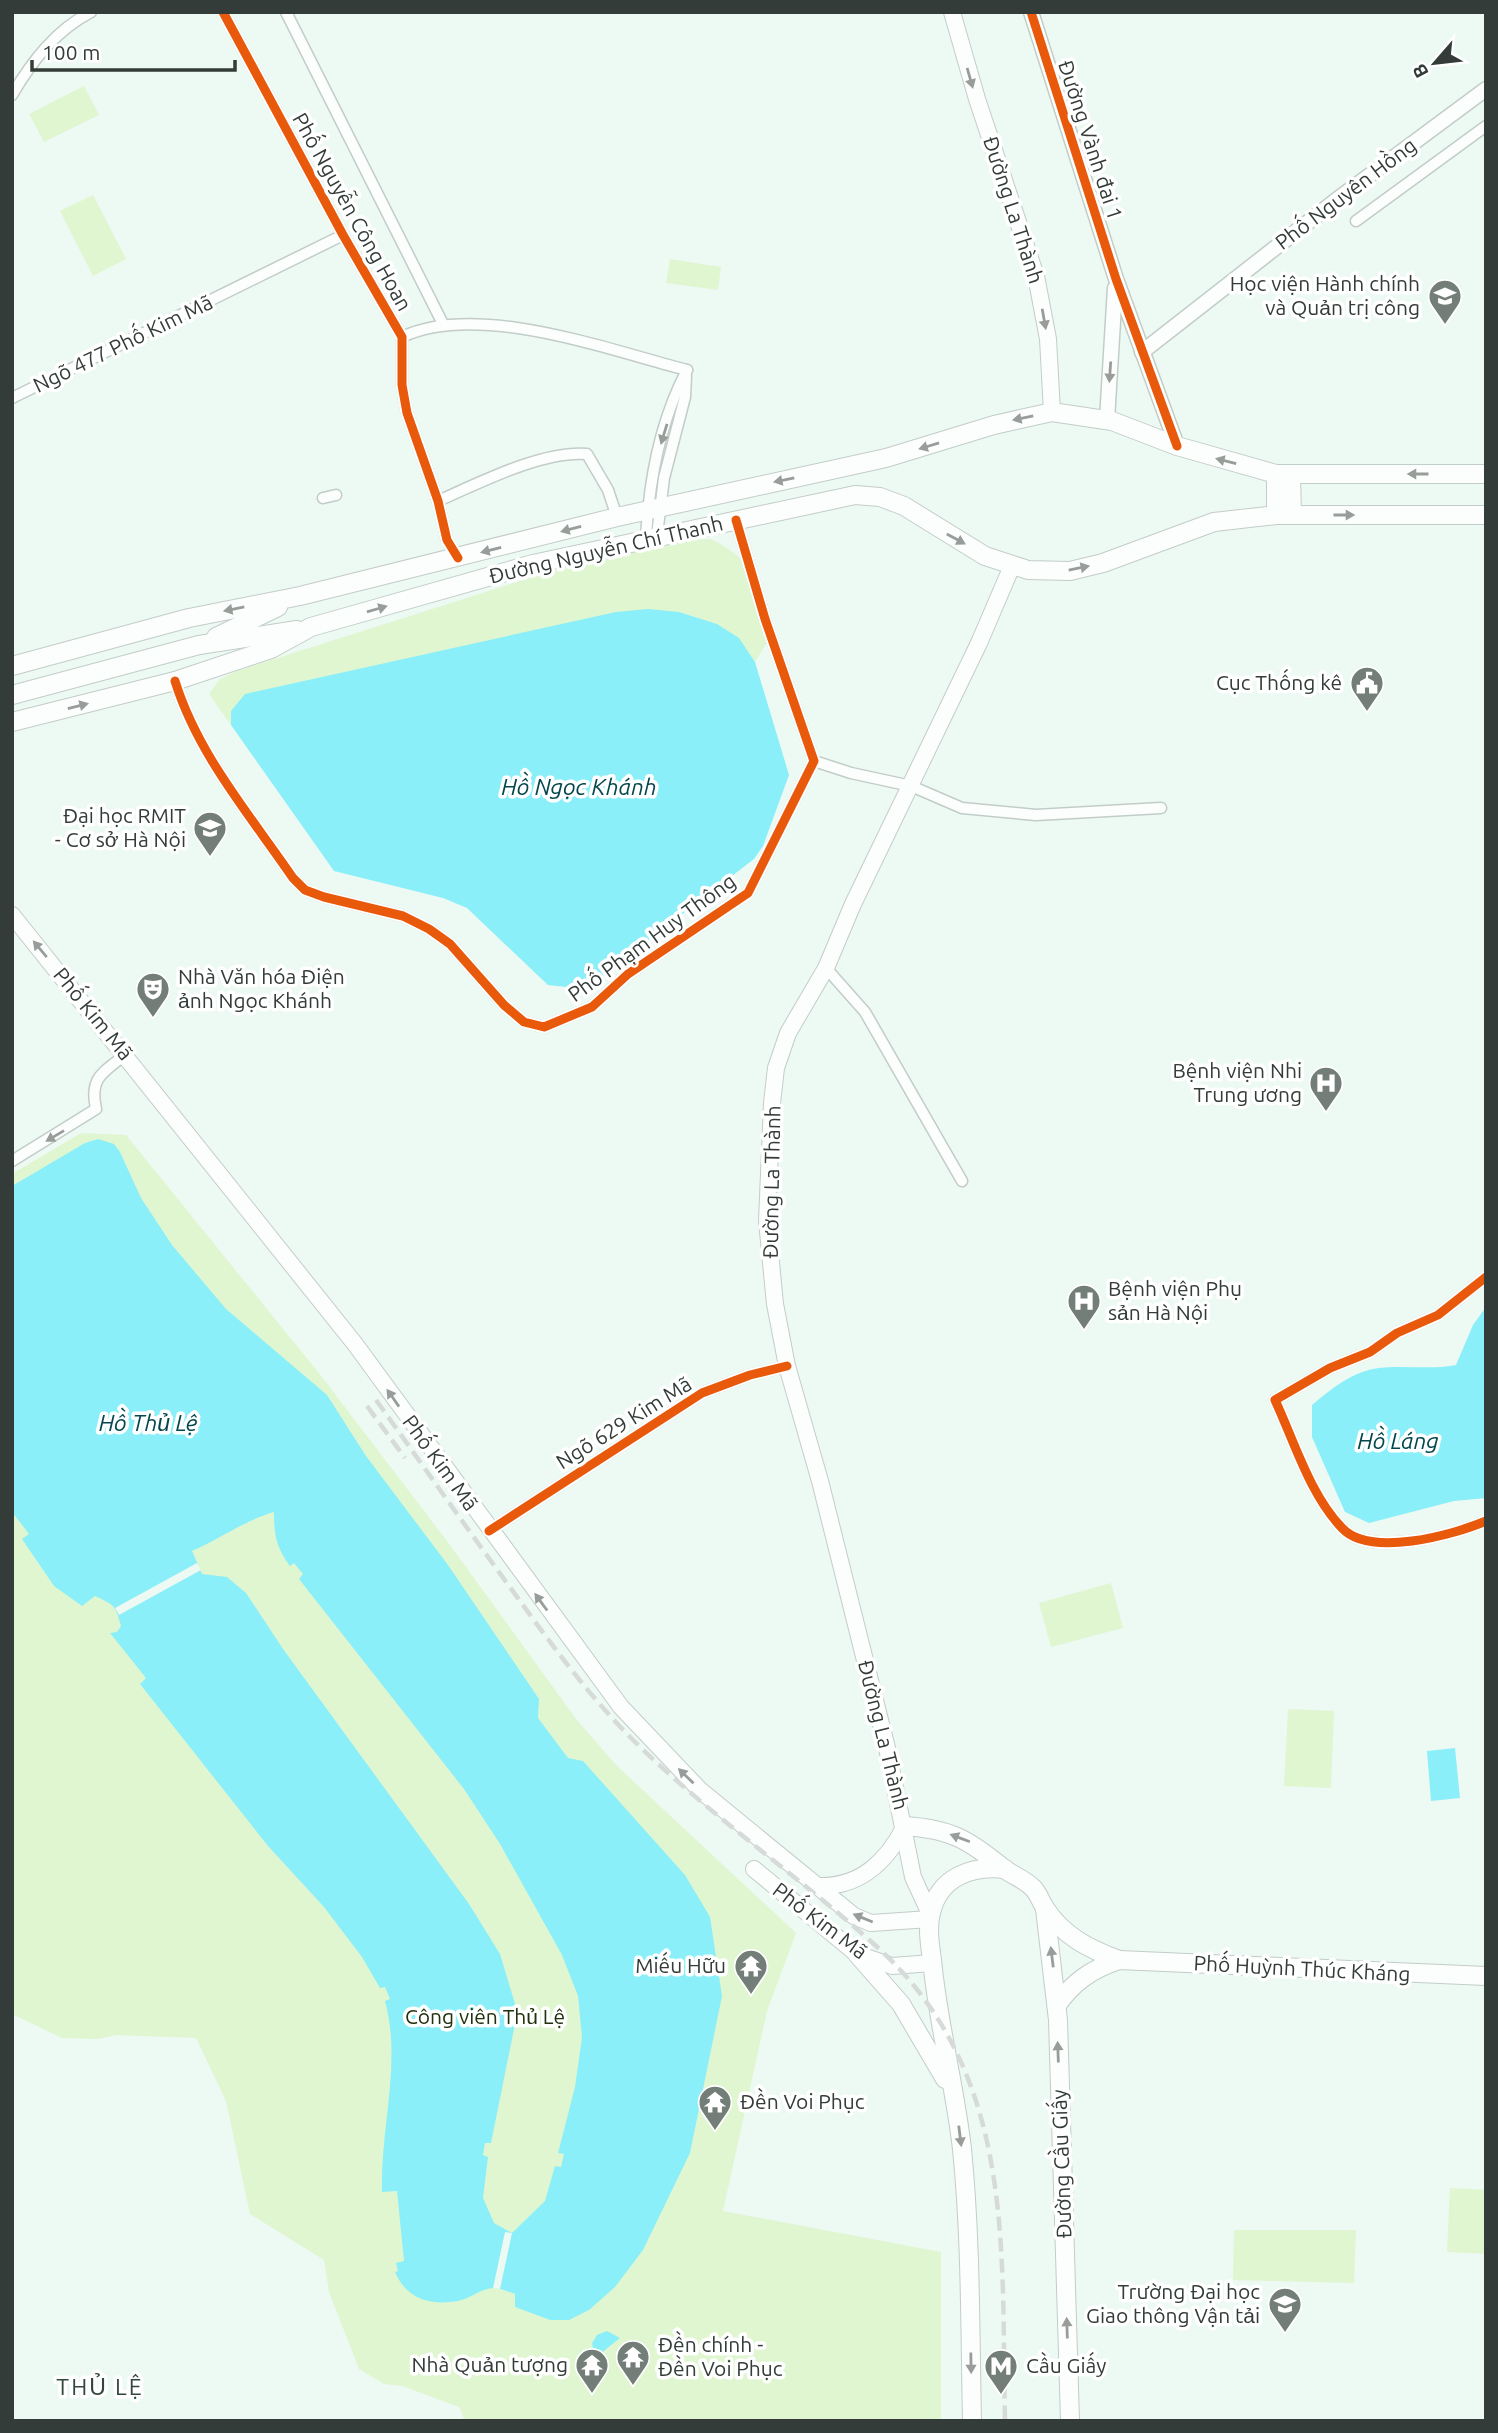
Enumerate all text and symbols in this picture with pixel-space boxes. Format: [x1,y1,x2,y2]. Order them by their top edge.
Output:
scale bar [32,28,234,72]
north arrow [1400,28,1470,98]
text: 100 m [42,40,100,64]
street label: Đường Vành đai 1 [1054,57,1128,222]
text: B [1407,60,1433,82]
one-way arrow [966,68,976,89]
street label: Phố Nguyễn Công Hoan [288,107,419,315]
street label: Phố Nguyên Hồng [1269,131,1421,254]
street label: Đường La Thành [979,133,1049,286]
place label: Học viện Hành chính và Quản trị công [1230,271,1420,319]
school or university icon: Học viện Hành chính và Quản trị công [1426,277,1464,326]
street label: Ngõ 477 Phố Kim Mã [28,287,216,397]
one-way arrow [1039,308,1050,330]
one-way arrow [1104,361,1115,383]
one-way arrow [1012,413,1034,424]
one-way arrow [658,424,668,445]
one-way arrow [918,442,939,452]
one-way arrow [1215,455,1237,466]
one-way arrow [1406,468,1428,480]
one-way arrow [773,475,795,486]
street label: Đường Nguyễn Chí Thanh [486,509,725,588]
one-way arrow [1333,509,1355,521]
one-way arrow [560,524,582,535]
one-way arrow [946,533,966,545]
one-way arrow [480,545,502,556]
one-way arrow [1068,563,1090,574]
one-way arrow [366,603,388,614]
one-way arrow [222,604,244,615]
public building icon: Cục Thống kê [1348,664,1386,713]
place label: Cục Thống kê [1216,668,1342,694]
one-way arrow [68,700,90,711]
water label: Hồ Ngọc Khánh [501,771,657,799]
place label: Đại học RMIT - Cơ sở Hà Nội [55,803,186,851]
school or university icon: Đại học RMIT - Cơ sở Hà Nội [191,809,229,858]
street label: Phố Phạm Huy Thông [562,867,740,1006]
one-way arrow [33,941,48,958]
street label: Phố Kim Mã [49,961,140,1064]
place label: Nhà Văn hóa Điện ảnh Ngọc Khánh [178,964,345,1012]
theatre icon: Nhà Văn hóa Điện ảnh Ngọc Khánh [134,970,172,1019]
place label: Bệnh viện Nhi Trung ương [1172,1058,1302,1106]
hospital icon: Bệnh viện Nhi Trung ương [1307,1064,1345,1113]
street label: Đường La Thành [758,1105,784,1259]
one-way arrow [45,1129,64,1142]
place label: Bệnh viện Phụ sản Hà Nội [1108,1276,1242,1324]
hospital icon: Bệnh viện Phụ sản Hà Nội [1065,1282,1103,1331]
street label: Ngõ 629 Kim Mã [551,1371,695,1473]
one-way arrow [386,1389,400,1407]
water label: Hồ Thủ Lệ [99,1407,198,1435]
street label: Phố Kim Mã [398,1409,485,1515]
water label: Hồ Láng [1357,1425,1439,1453]
one-way arrow [534,1593,548,1611]
street label: Đường La Thành [854,1657,914,1812]
one-way arrow [678,1768,695,1785]
one-way arrow [949,1833,970,1844]
street label: Phố Kim Mã [769,1875,874,1963]
one-way arrow [852,1913,873,1924]
one-way arrow [1046,1945,1057,1967]
temple icon: Miếu Hữu [732,1947,770,1996]
street label: Phố Huỳnh Thúc Kháng [1193,1948,1411,1986]
place label: Miếu Hữu [635,1951,726,1977]
park label: Công viên Thủ Lệ [405,2004,565,2028]
one-way arrow [1053,2040,1064,2062]
temple icon: Đền Voi Phục [696,2083,734,2132]
place label: Đền Voi Phục [740,2087,865,2113]
street label: Đường Cầu Giấy [1044,2089,1076,2239]
one-way arrow [955,2125,966,2147]
place label: Trường Đại học Giao thông Vận tải [1086,2279,1260,2327]
school or university icon: Trường Đại học Giao thông Vận tải [1266,2285,1304,2334]
one-way arrow [1062,2317,1073,2339]
place label: Đền chính - Đền Voi Phục [658,2330,783,2380]
temple icon: Đền chính - Đền Voi Phục [614,2338,652,2387]
temple icon: Nhà Quản tượng [573,2346,611,2395]
metro station icon: Cầu Giấy [982,2347,1020,2396]
place label: Cầu Giấy [1026,2351,1106,2377]
place label: Nhà Quản tượng [412,2352,568,2376]
one-way arrow [965,2352,977,2374]
district label: THỦ LỆ [56,2372,144,2399]

